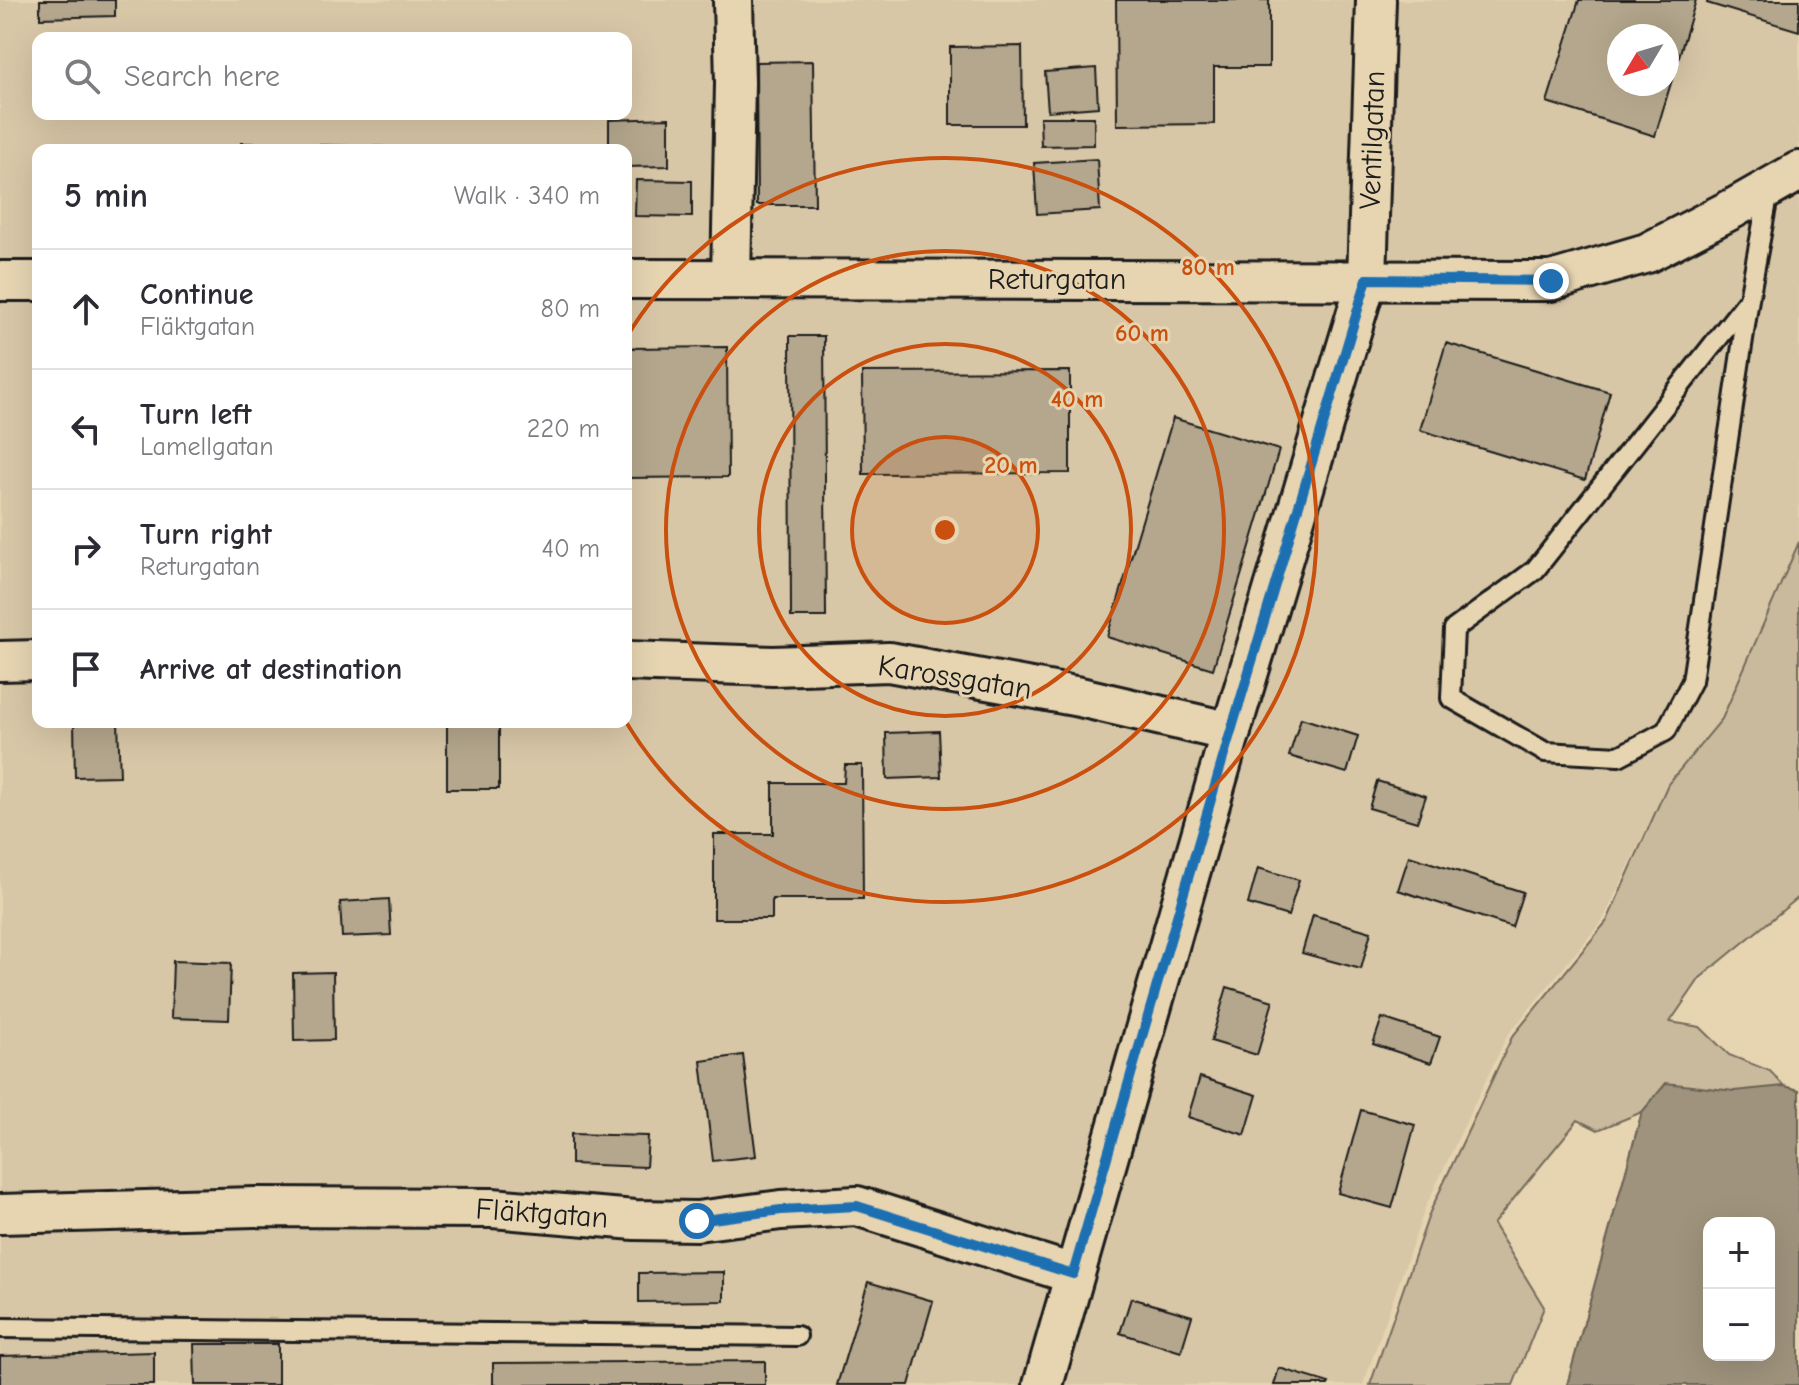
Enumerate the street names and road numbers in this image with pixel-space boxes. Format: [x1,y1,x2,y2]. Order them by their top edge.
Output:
street label: Ventilgatan [1353,70,1392,210]
street label: Returgatan [988,262,1126,297]
street label: Karossgatan [875,648,1034,707]
street label: Fläktgatan [475,1191,609,1236]

